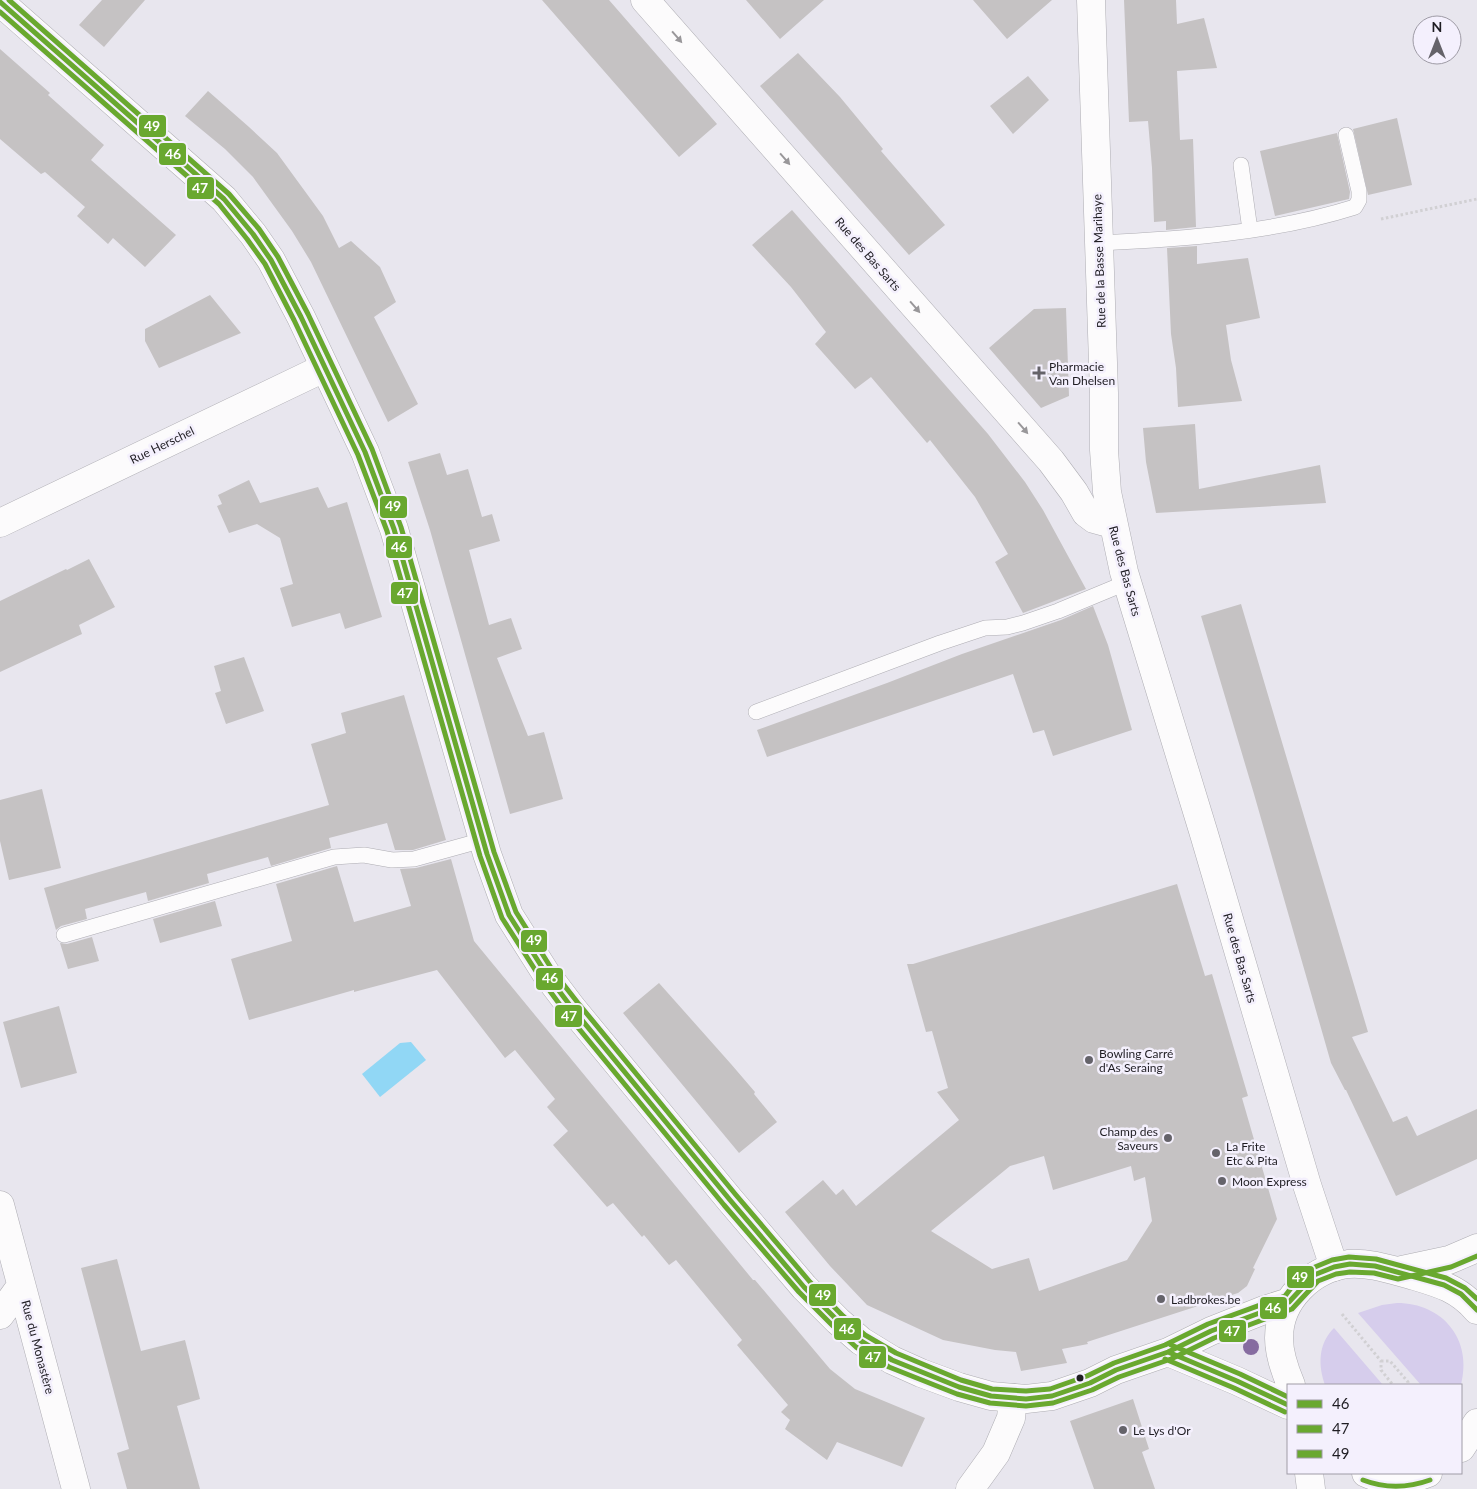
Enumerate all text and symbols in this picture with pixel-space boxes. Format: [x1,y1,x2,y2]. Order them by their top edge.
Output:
north arrow [1412,15,1462,65]
text: N [1432,18,1442,35]
one-way arrow [672,30,683,43]
line badge: 49 [138,114,167,138]
text: 49 [144,117,160,134]
line badge: 46 [158,142,187,166]
text: 46 [165,145,181,162]
one-way arrow [779,152,790,165]
line badge: 47 [186,176,215,200]
text: 47 [192,179,208,196]
street label: Rue de la Basse Marihaye [1089,194,1109,328]
street label: Rue des Bas Sarts [832,214,904,294]
one-way arrow [909,300,921,312]
place label: Pharmacie Van Dhelsen [1049,359,1115,388]
marker: Pharmacie Van Dhelsen [1033,367,1045,379]
one-way arrow [1018,422,1029,435]
street label: Rue Herschel [127,423,197,467]
line badge: 49 [379,495,408,519]
text: 49 [385,497,401,514]
street label: Rue des Bas Sarts [1106,524,1144,618]
line badge: 46 [385,535,413,559]
text: 46 [391,538,407,555]
line badge: 47 [390,581,419,605]
text: 47 [397,584,413,601]
street label: Rue des Bas Sarts [1220,911,1260,1005]
line badge: 49 [520,929,548,953]
text: 49 [526,931,542,948]
line badge: 46 [535,967,564,991]
text: 46 [542,969,558,986]
line badge: 47 [554,1004,583,1028]
text: 47 [561,1007,577,1024]
place label: Bowling Carré d'As Seraing [1099,1046,1173,1075]
marker: Bowling Carré d'As Seraing [1083,1054,1095,1066]
place label: Champ des Saveurs [1099,1124,1158,1153]
marker: Champ des Saveurs [1162,1132,1174,1144]
place label: La Frite Etc & Pita [1226,1139,1278,1168]
marker: La Frite Etc & Pita [1210,1147,1222,1159]
place label: Moon Express [1232,1174,1307,1189]
marker: Moon Express [1216,1175,1228,1187]
line badge: 49 [1286,1265,1315,1289]
text: 49 [1292,1268,1308,1285]
line badge: 49 [808,1283,837,1307]
text: 49 [815,1286,831,1303]
place label: Ladbrokes.be [1171,1292,1241,1307]
marker: Ladbrokes.be [1155,1293,1167,1305]
line badge: 46 [1259,1296,1288,1320]
street label: Rue du Monastère [18,1298,58,1396]
text: 46 [1265,1299,1281,1316]
line badge: 46 [833,1317,862,1341]
line badge: 47 [1218,1319,1247,1343]
text: 46 [839,1320,855,1337]
text: 47 [1224,1322,1240,1339]
line badge: 47 [858,1345,887,1369]
text: 47 [865,1348,881,1365]
unlabelled marker [1075,1373,1085,1383]
legend [1287,1384,1462,1474]
text: 46 [1332,1394,1350,1412]
text: 47 [1332,1419,1350,1437]
place label: Le Lys d'Or [1133,1423,1191,1438]
marker: Le Lys d'Or [1117,1424,1129,1436]
text: 49 [1332,1444,1349,1462]

